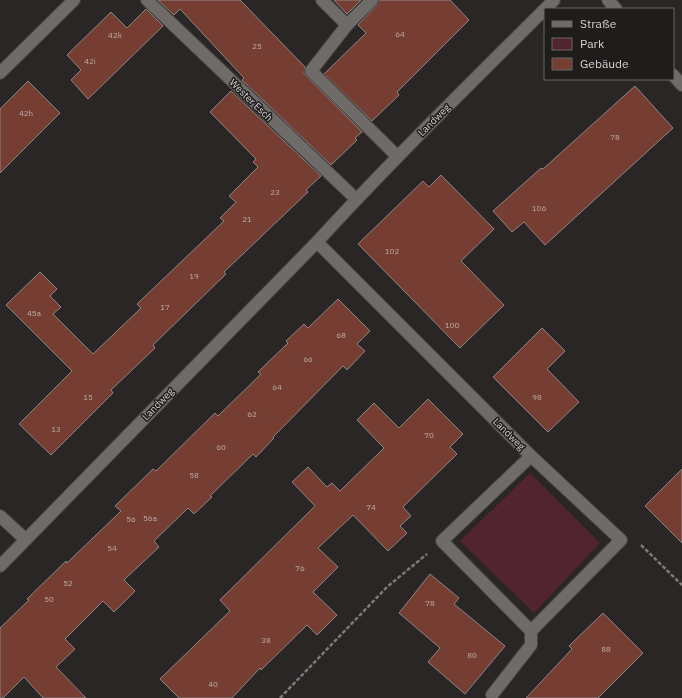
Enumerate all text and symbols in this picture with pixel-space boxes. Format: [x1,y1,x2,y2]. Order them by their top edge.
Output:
legend [544,8,674,80]
text: Straße [580,16,617,31]
house number: 64 [395,29,405,39]
house number: 42k [108,30,123,40]
text: Park [580,36,605,51]
house number: 25 [252,41,262,51]
house number: 42i [84,56,96,66]
text: Gebäude [580,56,629,71]
street label: Wester Esch [227,76,275,124]
street label: Landweg [415,101,453,139]
house number: 42h [19,108,33,118]
house number: 78 [610,132,620,142]
house number: 23 [270,187,280,197]
house number: 106 [532,203,546,213]
house number: 21 [242,214,252,224]
house number: 102 [385,246,399,256]
house number: 19 [189,271,199,281]
house number: 17 [160,302,170,312]
house number: 45a [27,308,42,318]
house number: 100 [445,320,459,330]
house number: 68 [336,330,346,340]
house number: 66 [303,354,313,364]
house number: 64 [272,382,282,392]
street label: Landweg [139,385,177,423]
house number: 15 [83,392,93,402]
house number: 98 [532,392,542,402]
house number: 62 [247,409,257,419]
street label: Landweg [490,415,528,453]
house number: 13 [51,424,61,434]
house number: 70 [424,430,434,440]
house number: 60 [216,442,226,452]
house number: 58 [189,470,199,480]
house number: 74 [366,502,376,512]
house number: 56a [143,513,158,523]
house number: 56 [126,514,136,524]
house number: 54 [107,543,117,553]
house number: 76 [295,563,305,573]
house number: 52 [63,578,73,588]
house number: 50 [44,594,54,604]
house number: 78 [425,598,435,608]
house number: 38 [261,635,271,645]
house number: 88 [601,644,611,654]
house number: 80 [467,650,477,660]
house number: 40 [208,679,218,689]

